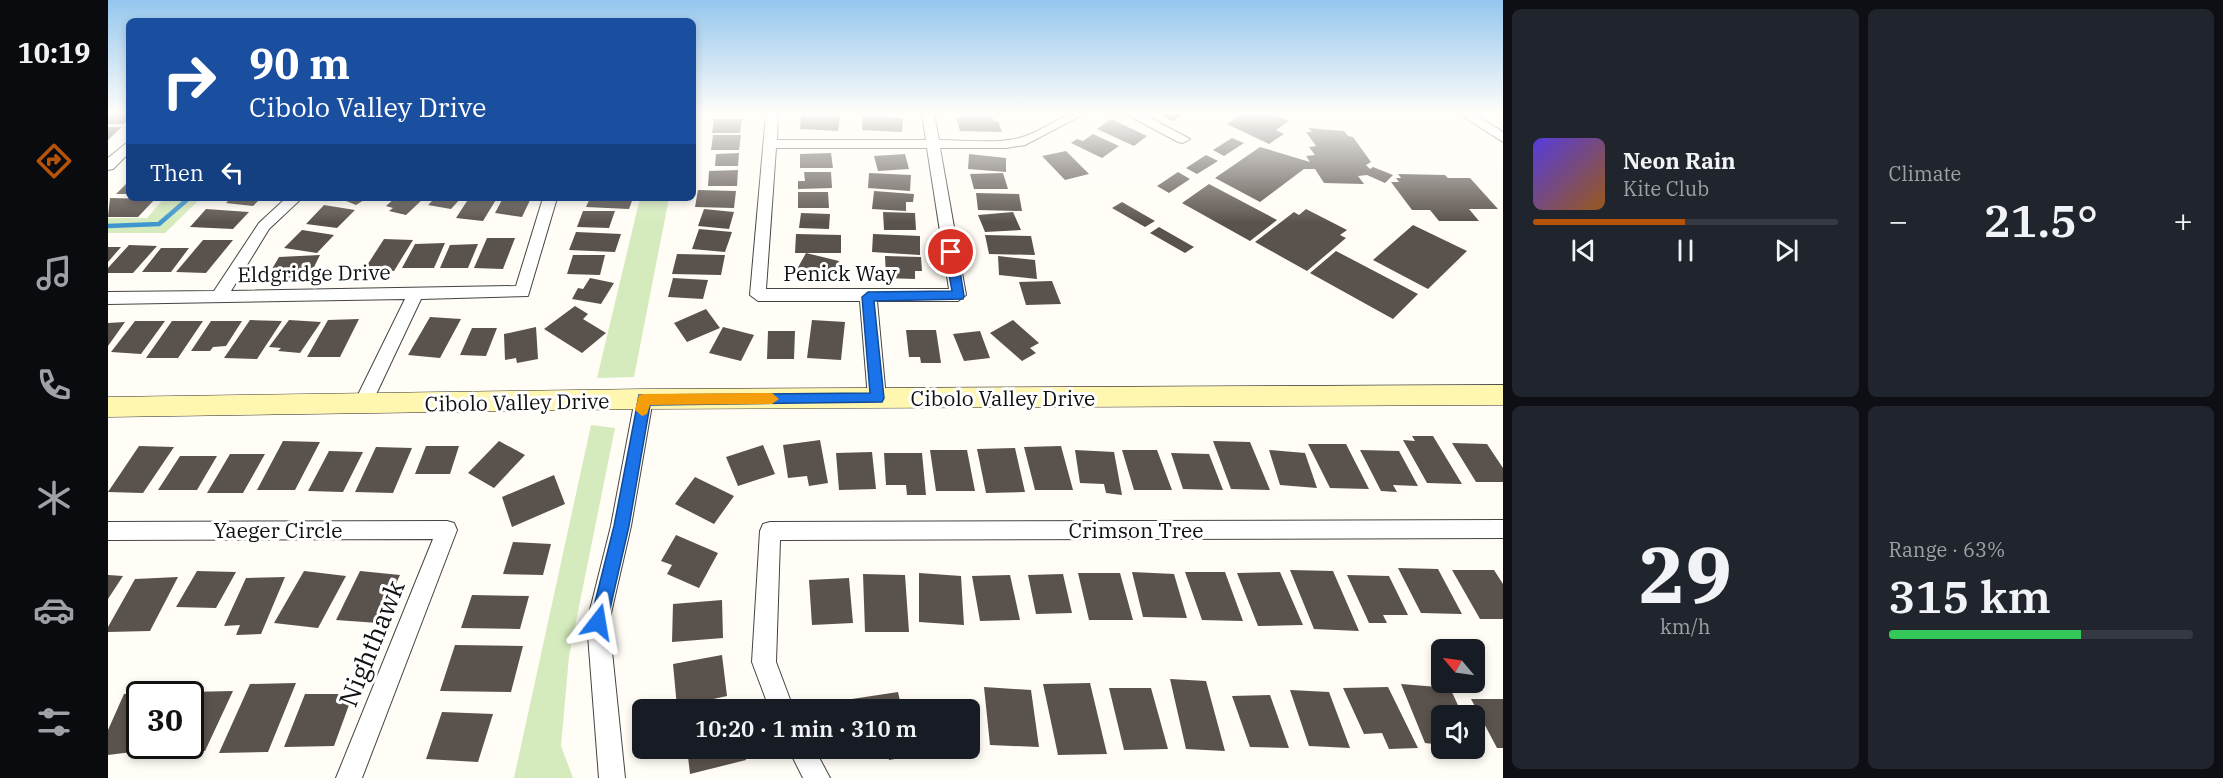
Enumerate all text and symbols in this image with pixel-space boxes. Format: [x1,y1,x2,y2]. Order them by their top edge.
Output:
text: 10:19 [18,35,90,70]
text: 90 m [249,36,350,91]
icon: right [150,42,228,120]
text: Cibolo Valley Drive [249,89,487,124]
icon: directions [33,140,75,182]
text: Neon Rain [1623,146,1736,175]
icon: left [216,156,249,189]
text: Then [150,158,204,187]
text: Climate [1889,160,1961,187]
text: Kite Club [1623,175,1709,202]
text: 21.5° [1983,191,2098,249]
text: − [1889,199,1908,242]
text: + [2173,199,2193,242]
pin [925,226,976,277]
icon: previous [1567,234,1600,267]
icon: pause [1669,234,1702,267]
icon: next [1770,234,1803,267]
icon: arrive [934,235,967,268]
icon: music [33,252,75,294]
street label: Eldgridge Drive [237,258,391,288]
street label: Penick Way [783,259,898,287]
icon: phone [33,364,75,406]
street label: Cibolo Valley Drive [911,384,1095,412]
street label: Cibolo Valley Drive [424,386,610,418]
icon: climate [33,477,75,519]
street label: Yaeger Circle [213,516,343,544]
street label: Crimson Tree [1069,516,1203,544]
text: 29 [1638,523,1732,624]
text: Range · 63% [1889,536,2005,563]
text: 315 km [1889,567,2051,625]
street label: Nighthawk [330,575,412,711]
icon: car [33,589,75,631]
position arrow [566,590,630,654]
text: km/h [1660,613,1711,640]
north arrow [1431,639,1485,693]
map controls [1431,639,1485,759]
speed limit sign: 30 [126,681,204,759]
icon: filters [33,701,75,743]
button: sound [1431,705,1485,759]
text: 10:20 · 1 min · 310 m [695,714,917,743]

